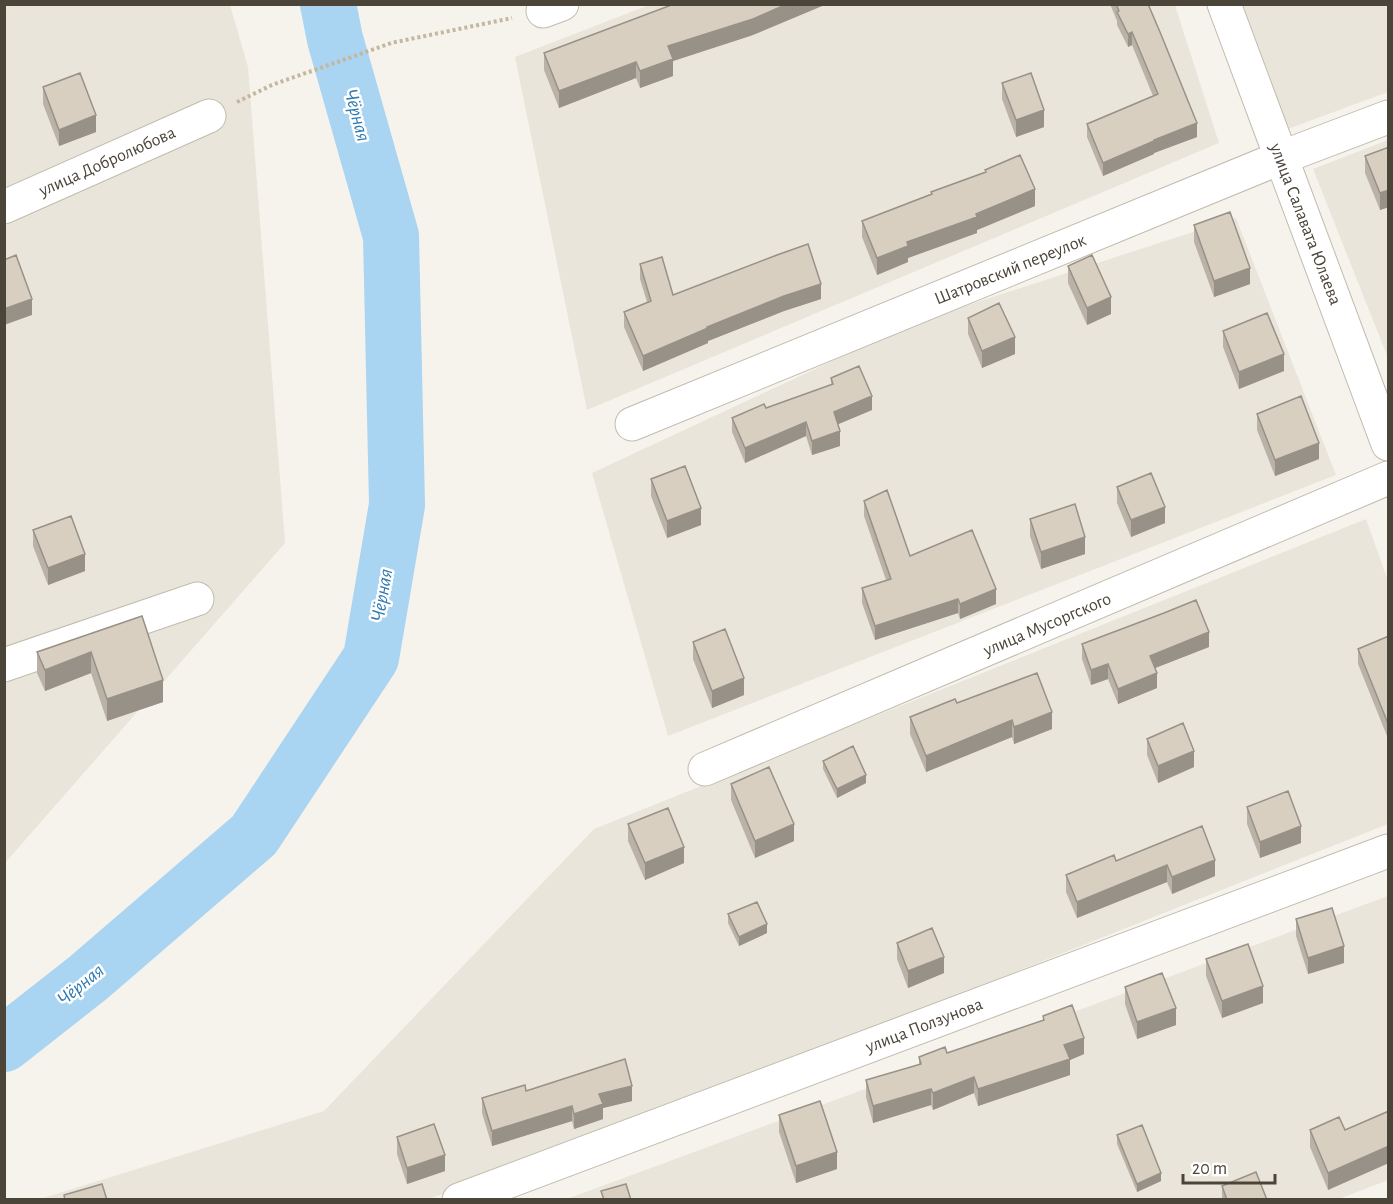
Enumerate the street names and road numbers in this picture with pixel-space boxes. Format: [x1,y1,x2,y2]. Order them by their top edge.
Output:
street label: улица Добролюбова [35,123,178,201]
street label: улица Салавата Юлаева [1266,140,1344,308]
street label: Шатровский переулок [932,231,1089,309]
street label: улица Мусоргского [980,590,1114,660]
street label: улица Ползунова [862,995,985,1057]

